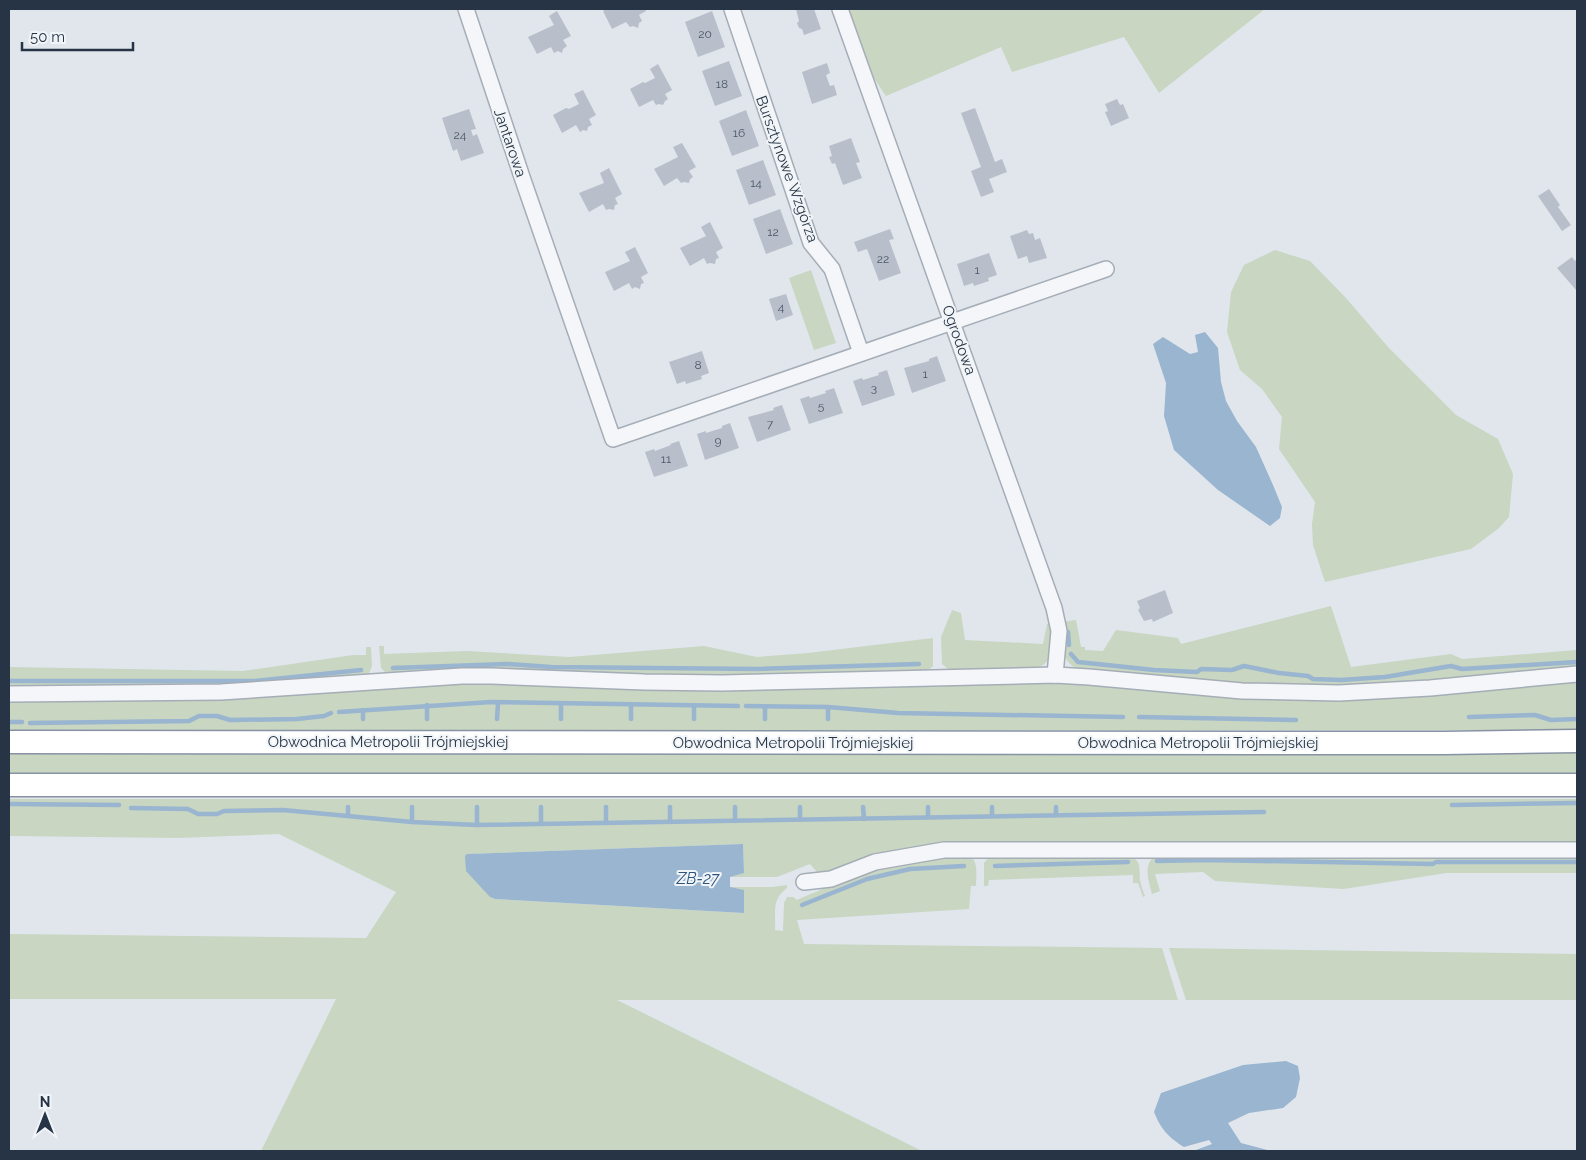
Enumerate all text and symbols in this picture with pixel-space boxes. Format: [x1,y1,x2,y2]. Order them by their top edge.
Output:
scale bar [22,20,134,52]
house number: 20 [698,27,712,41]
text: 50 m [30,28,65,46]
house number: 18 [716,77,728,91]
street label: Bursztynowe Wzgórza [752,93,822,245]
street label: Jantarowa [490,107,530,179]
house number: 16 [733,126,745,140]
house number: 24 [454,128,467,142]
house number: 14 [750,176,762,190]
house number: 12 [767,225,779,239]
house number: 22 [877,252,889,266]
house number: 1 [974,263,980,277]
house number: 4 [778,300,785,314]
street label: Ogrodowa [938,303,980,377]
house number: 8 [694,358,702,372]
house number: 1 [922,367,928,381]
house number: 3 [871,381,877,395]
house number: 5 [818,399,825,413]
house number: 7 [767,417,774,431]
house number: 9 [714,434,722,448]
house number: 11 [661,452,671,466]
street label: Obwodnica Metropolii Trójmiejskiej [268,733,508,751]
street label: Obwodnica Metropolii Trójmiejskiej [673,734,913,752]
street label: Obwodnica Metropolii Trójmiejskiej [1078,734,1318,752]
water label: ZB-27 [676,869,720,888]
north arrow [20,1090,70,1140]
text: N [40,1094,50,1110]

